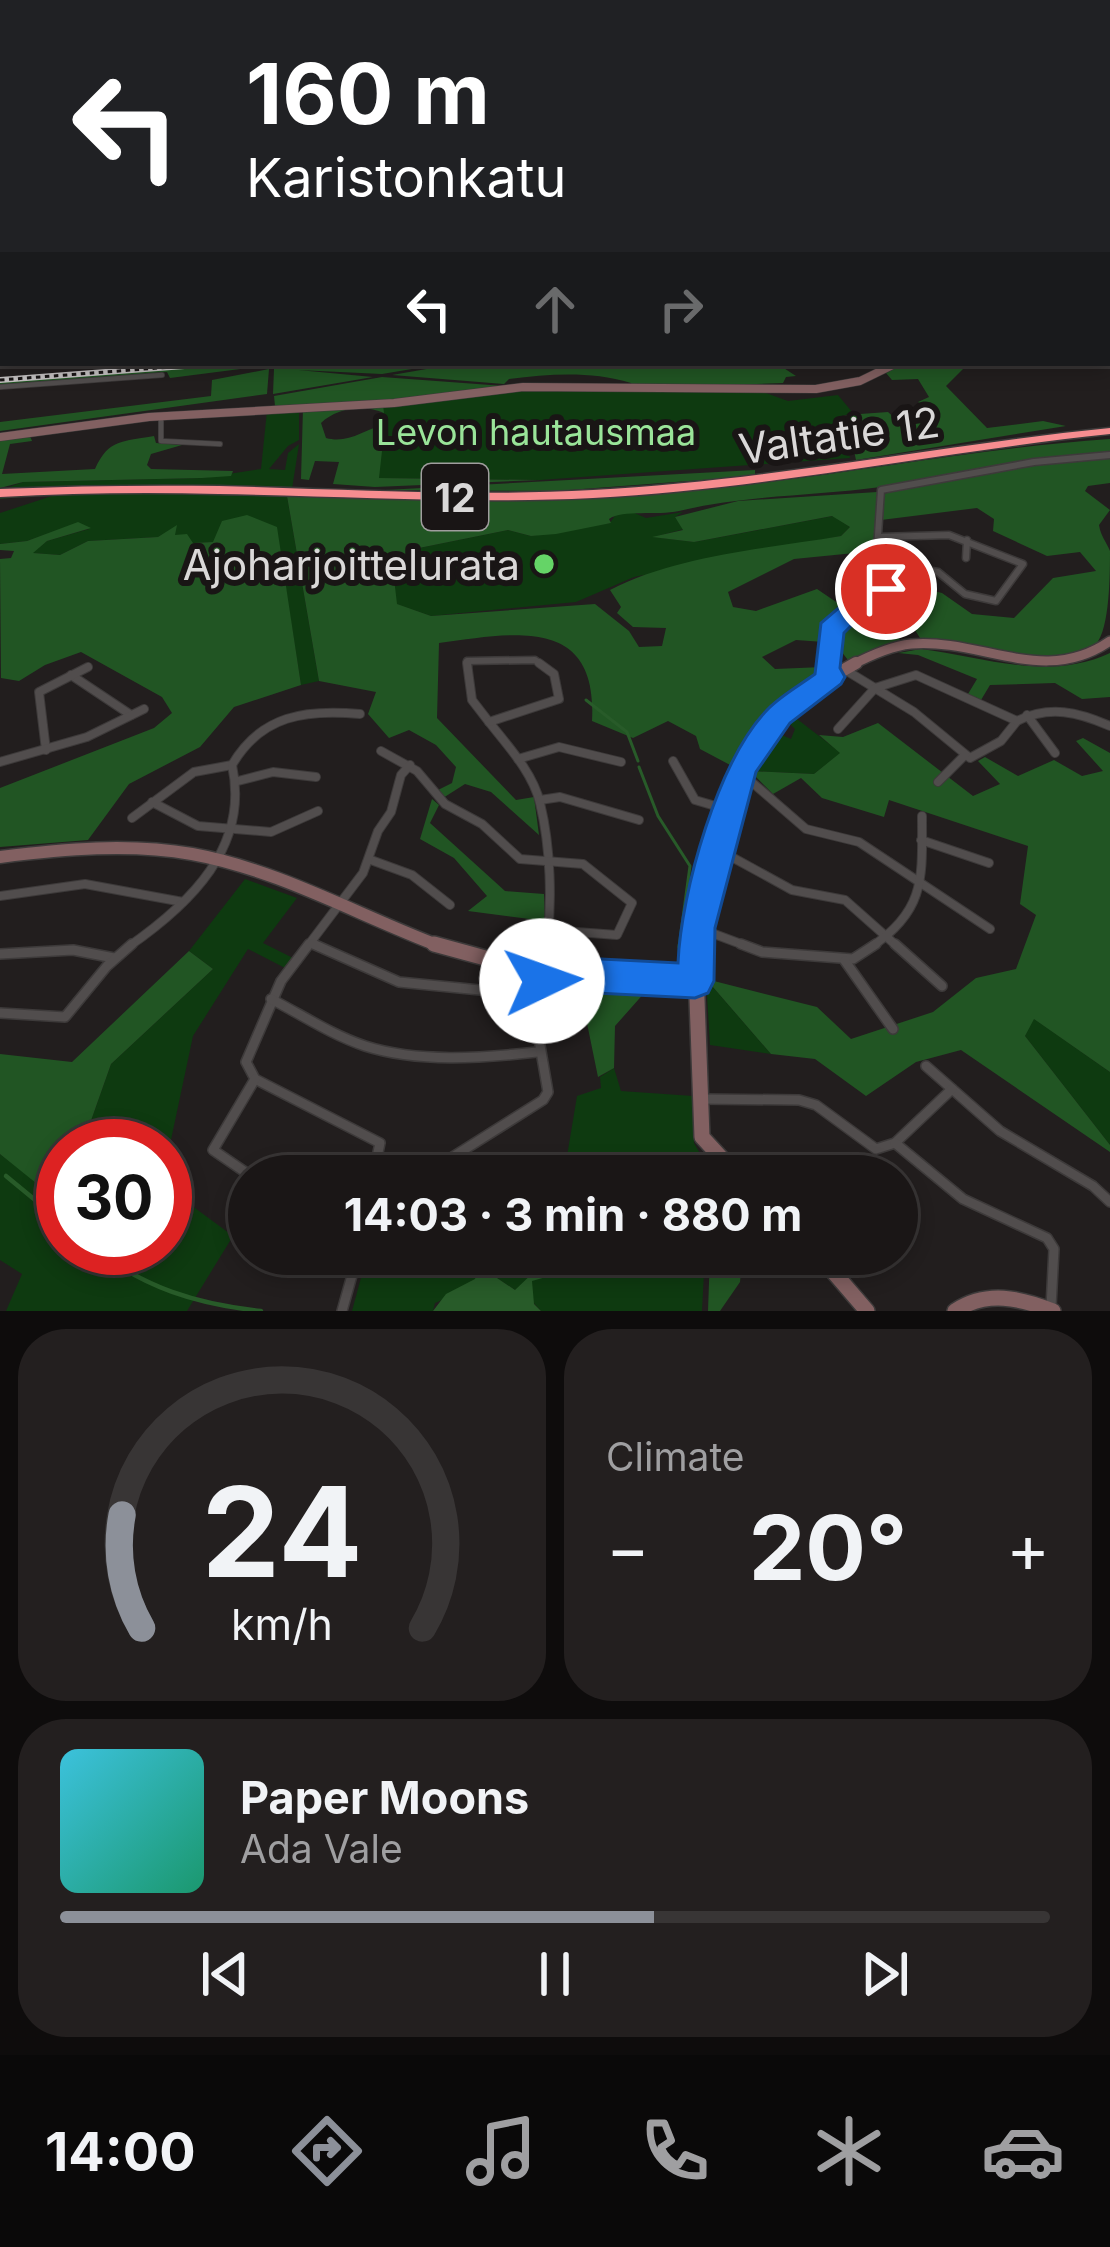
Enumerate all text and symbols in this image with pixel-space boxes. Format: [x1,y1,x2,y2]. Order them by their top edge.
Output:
text: 160 m [246,43,490,144]
icon: left [48,48,204,204]
text: Karistonkatu [246,145,566,210]
icon: left [396,276,462,342]
icon: ahead [522,276,588,342]
icon: right [648,276,714,342]
street label: Valtatie 12 [736,396,942,474]
park label: Levon hautausmaa [376,410,696,454]
road number: 12 [422,464,488,530]
pin [835,538,937,640]
place label: Ajoharjoittelurata [183,539,520,590]
marker: Ajoharjoittelurata [531,551,557,577]
icon: arrive [853,556,919,622]
position arrow [479,918,605,1044]
speed limit sign: 30 [36,1119,192,1275]
text: 14:03 · 3 min · 880 m [344,1187,802,1242]
text: Climate [606,1433,745,1480]
text: 24 [201,1456,363,1607]
text: 20° [749,1493,907,1602]
text: − [606,1508,650,1588]
text: + [1006,1508,1050,1588]
text: km/h [231,1598,333,1650]
text: Paper Moons [240,1770,529,1825]
text: Ada Vale [240,1825,403,1872]
icon: previous [192,1941,258,2007]
icon: pause [522,1941,588,2007]
icon: next [852,1941,918,2007]
icon: directions [285,2109,369,2193]
icon: music [459,2109,543,2193]
icon: phone [633,2109,717,2193]
icon: climate [807,2109,891,2193]
icon: car [981,2109,1065,2193]
text: 14:00 [45,2119,196,2184]

